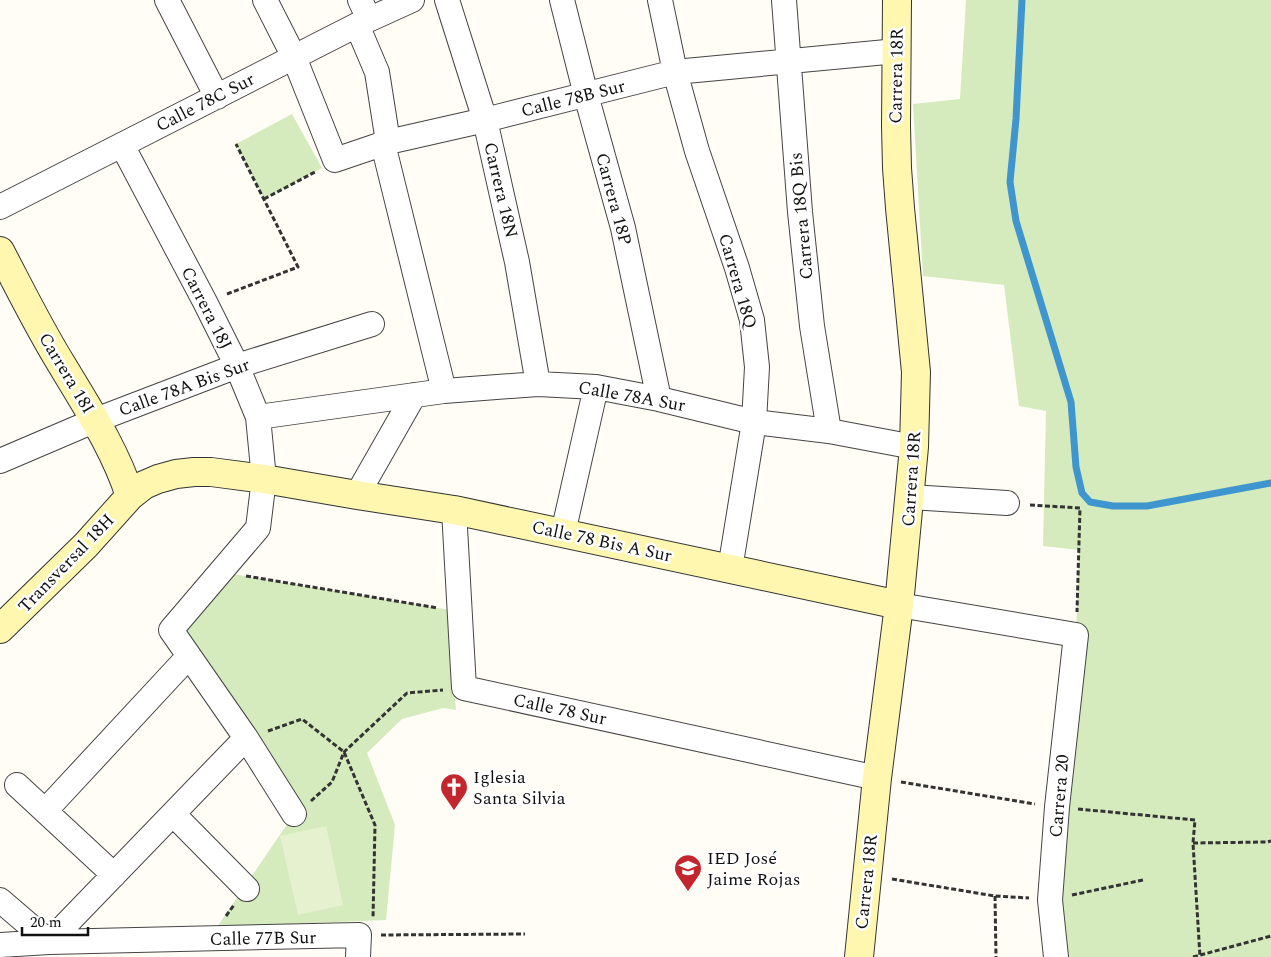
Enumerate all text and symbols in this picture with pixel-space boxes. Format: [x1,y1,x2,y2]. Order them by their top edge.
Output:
street label: Carrera 18R [882,28,911,124]
street label: Calle 78C Sur [151,66,259,139]
street label: Calle 78B Sur [518,72,628,124]
street label: Carrera 18N [476,139,525,241]
street label: Carrera 18P [588,150,639,249]
street label: Carrera 18Q Bis [782,151,821,281]
street label: Carrera 18Q [711,230,764,332]
street label: Carrera 18J [174,262,239,355]
street label: Carrera 18I [32,328,101,419]
street label: Calle 78A Bis Sur [115,351,254,424]
street label: Calle 78A Sur [576,374,688,419]
street label: Carrera 18R [895,430,928,528]
street label: Transversal 18H [12,507,121,619]
street label: Calle 78 Bis A Sur [529,513,674,570]
street label: Calle 78 Sur [511,686,609,733]
street label: Carrera 20 [1042,753,1077,839]
place label: Iglesia Santa Silvia [473,764,566,812]
church icon: Iglesia Santa Silvia [439,772,469,811]
street label: Carrera 18R [848,833,885,931]
place label: IED José Jaime Rojas [707,845,800,893]
school or university icon: IED José Jaime Rojas [673,853,703,892]
scale bar [22,904,89,936]
text: 20 m [30,911,62,934]
street label: Calle 77B Sur [209,924,317,953]

